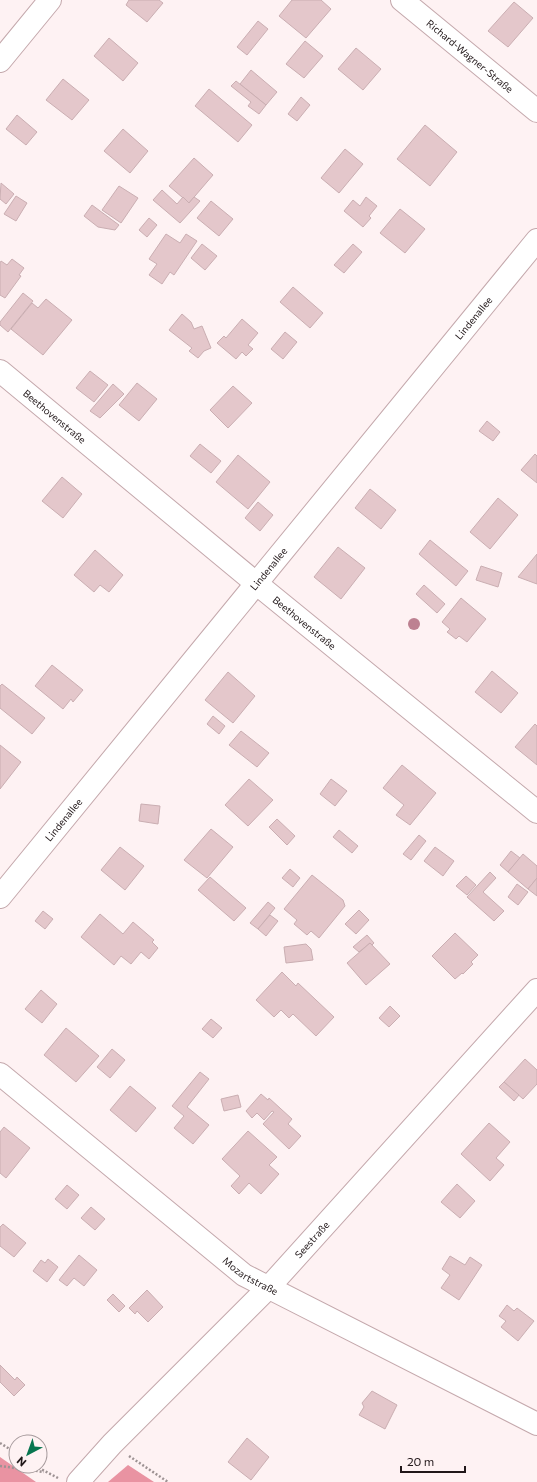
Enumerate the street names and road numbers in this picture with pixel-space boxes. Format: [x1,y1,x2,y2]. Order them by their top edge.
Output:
street label: Richard-Wagner-Straße [424,17,516,95]
street label: Lindenallee [452,294,494,342]
street label: Beethovenstraße [21,387,88,446]
street label: Lindenallee [247,545,289,593]
street label: Beethovenstraße [271,593,338,652]
street label: Lindenallee [42,796,84,843]
street label: Seestraße [292,1219,332,1260]
street label: Mozartstraße [220,1254,280,1297]

